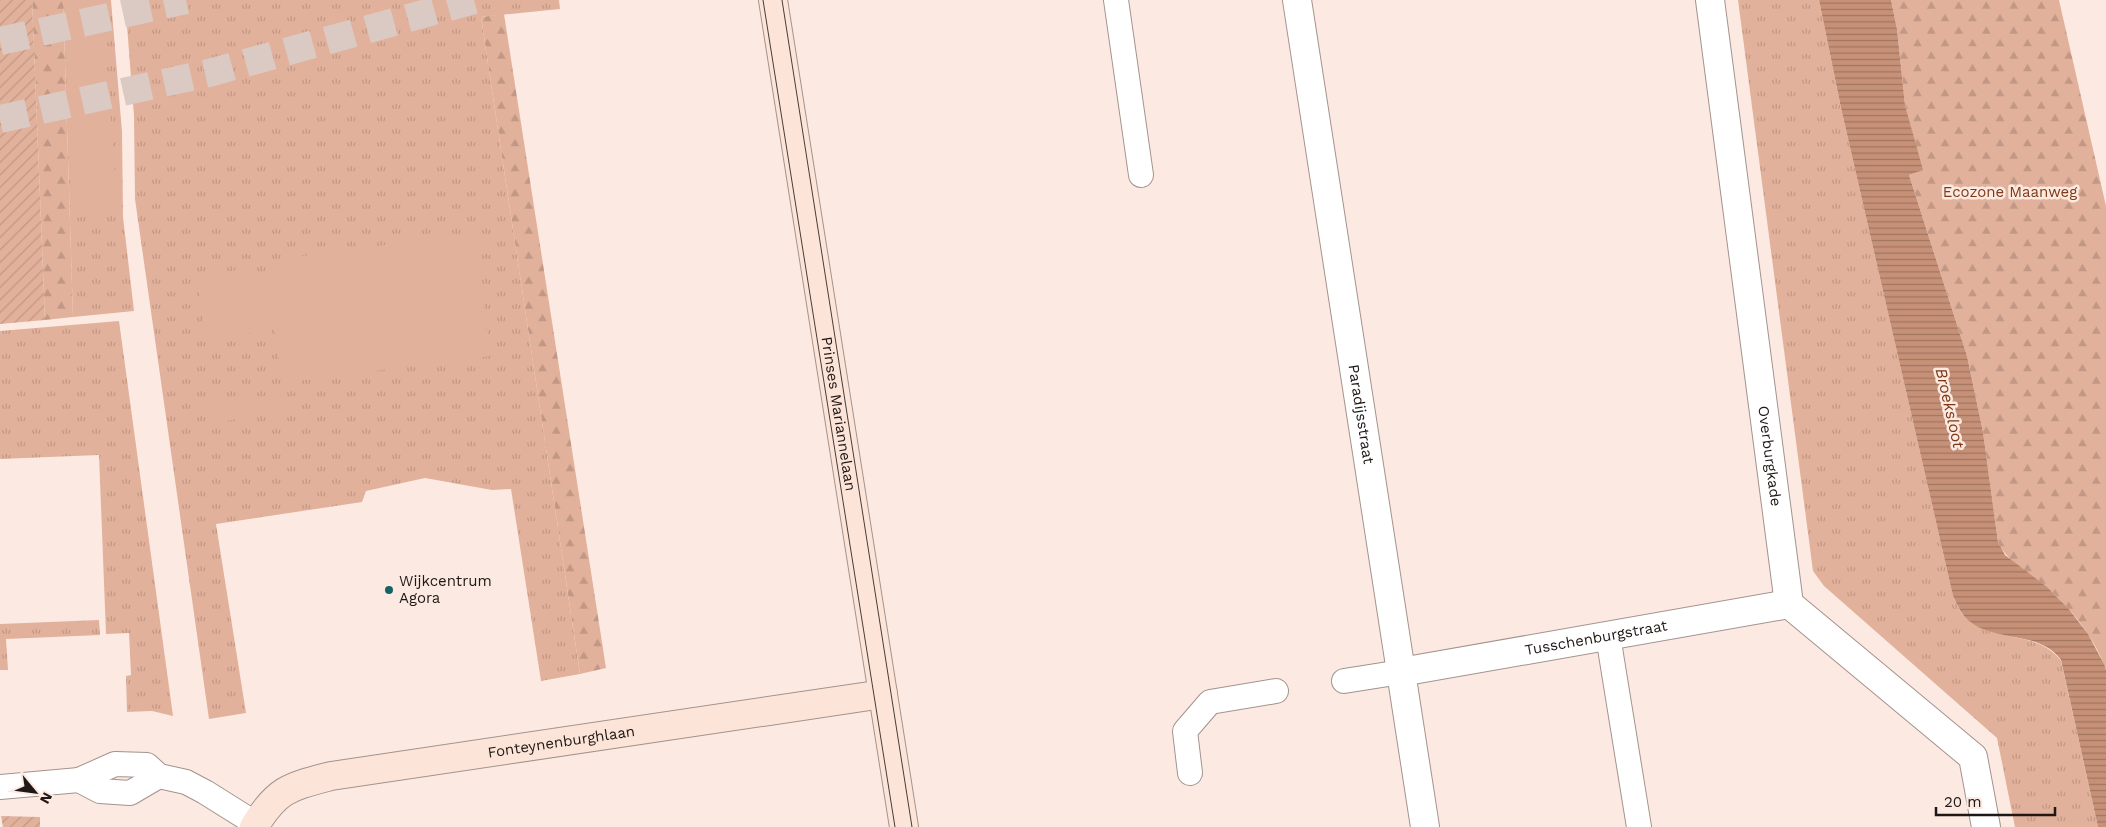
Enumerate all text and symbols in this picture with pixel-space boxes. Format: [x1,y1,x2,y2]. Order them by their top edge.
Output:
park label: Ecozone Maanweg [1943,183,2077,201]
street label: Prinses Mariannelaan [817,335,860,492]
street label: Paradijsstraat [1345,363,1378,466]
water label: Broeksloot [1932,366,1969,450]
street label: Overburgkade [1754,405,1785,507]
place label: Wijkcentrum Agora [399,572,492,607]
marker: Wijkcentrum Agora [383,584,395,596]
street label: Tusschenburgstraat [1523,616,1669,659]
street label: Fonteynenburghlaan [486,722,636,762]
north arrow [10,767,60,817]
scale bar [1936,784,2055,816]
text: N [37,790,56,807]
text: 20 m [1944,793,1982,811]

